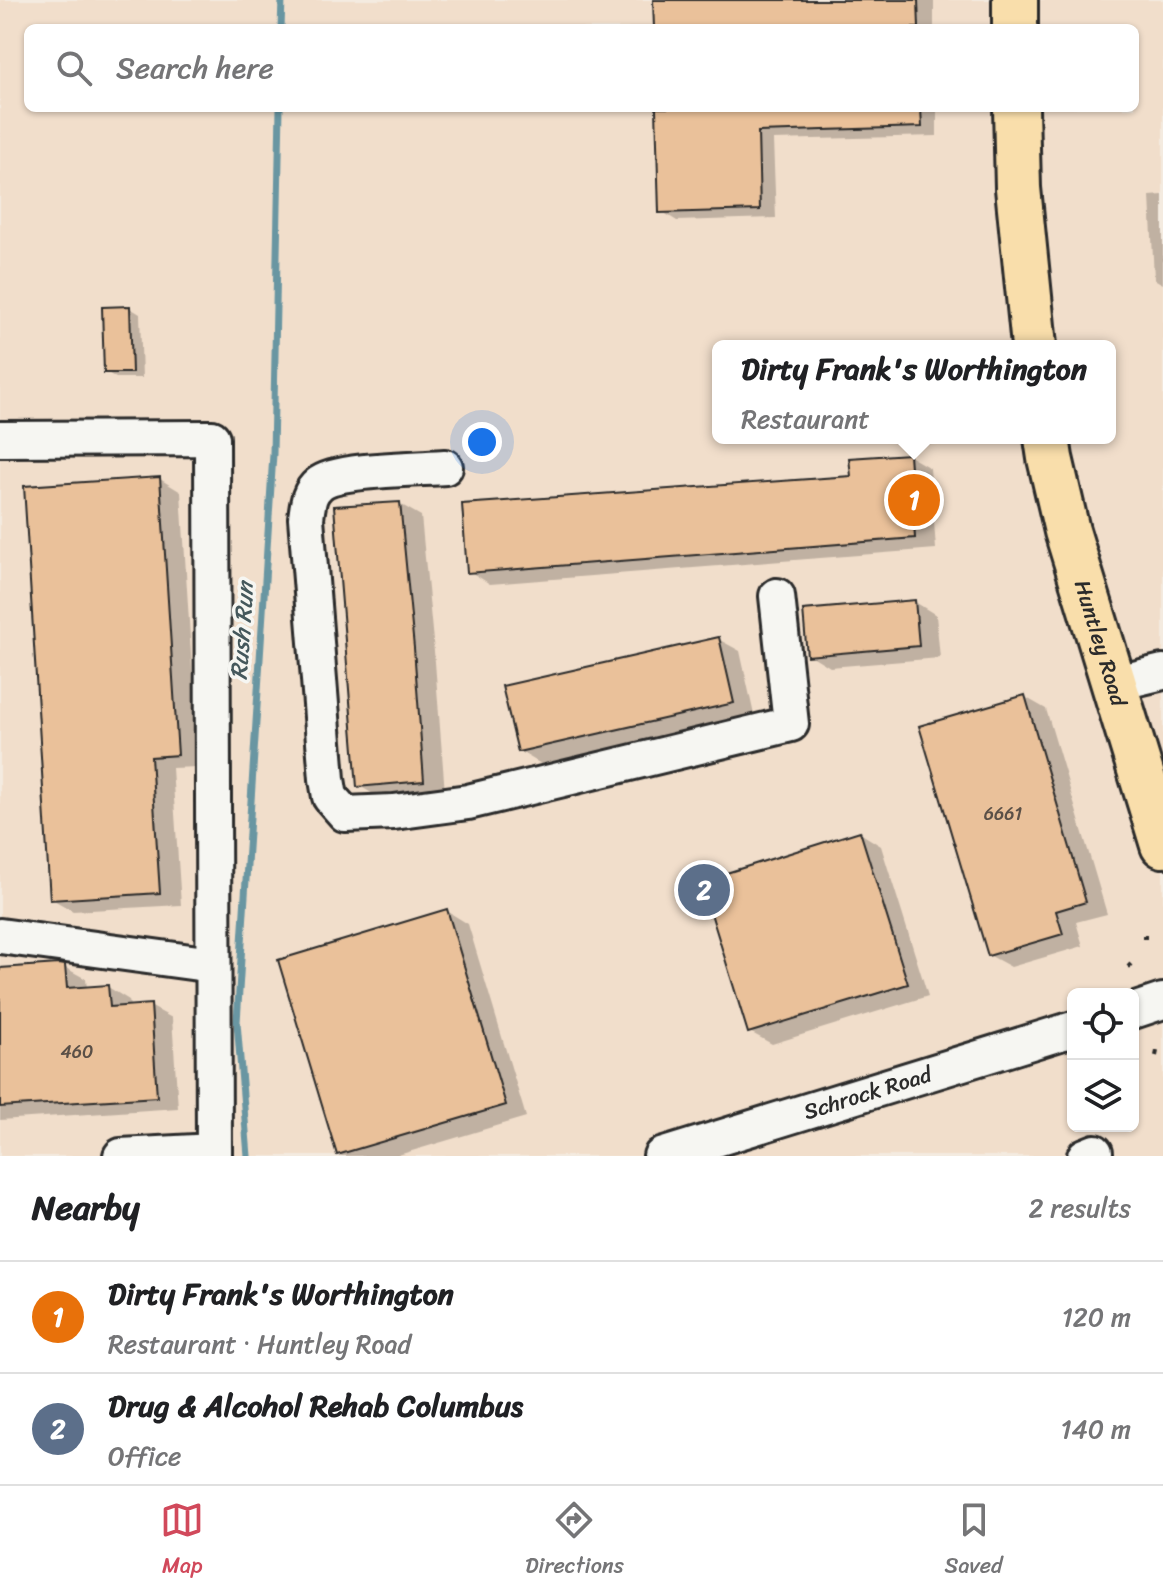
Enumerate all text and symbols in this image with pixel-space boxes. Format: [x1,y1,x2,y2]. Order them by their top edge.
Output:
search box [24,24,1139,112]
text: Search here [116,41,274,95]
icon: search [52,46,96,90]
popup [712,340,1116,444]
text: Dirty Frank's Worthington [741,342,1087,396]
text: Restaurant [741,396,870,442]
your location [462,422,502,462]
pin: 1 [888,470,940,530]
street label: Huntley Road [1063,575,1139,712]
water label: Rush Run [218,578,267,681]
house number: 6661 [984,798,1022,830]
pin: 2 [678,860,730,920]
map controls [1067,988,1139,1132]
button: locate [1067,988,1139,1060]
house number: 460 [61,1036,93,1068]
street label: Schrock Road [799,1054,938,1131]
button: layers [1067,1060,1139,1132]
text: Nearby [32,1178,140,1238]
text: 2 results [1029,1185,1131,1231]
text: Dirty Frank's Worthington [108,1267,454,1321]
text: 1 [52,1294,64,1340]
text: 120 m [1062,1294,1131,1340]
text: Restaurant · Huntley Road [108,1321,411,1367]
text: Drug & Alcohol Rehab Columbus [108,1379,523,1433]
text: 2 [50,1406,66,1452]
text: 140 m [1060,1406,1131,1452]
text: Office [108,1433,181,1479]
tab: Map [160,1498,204,1585]
tab: Directions [525,1498,624,1585]
tab: Saved [945,1498,1003,1585]

